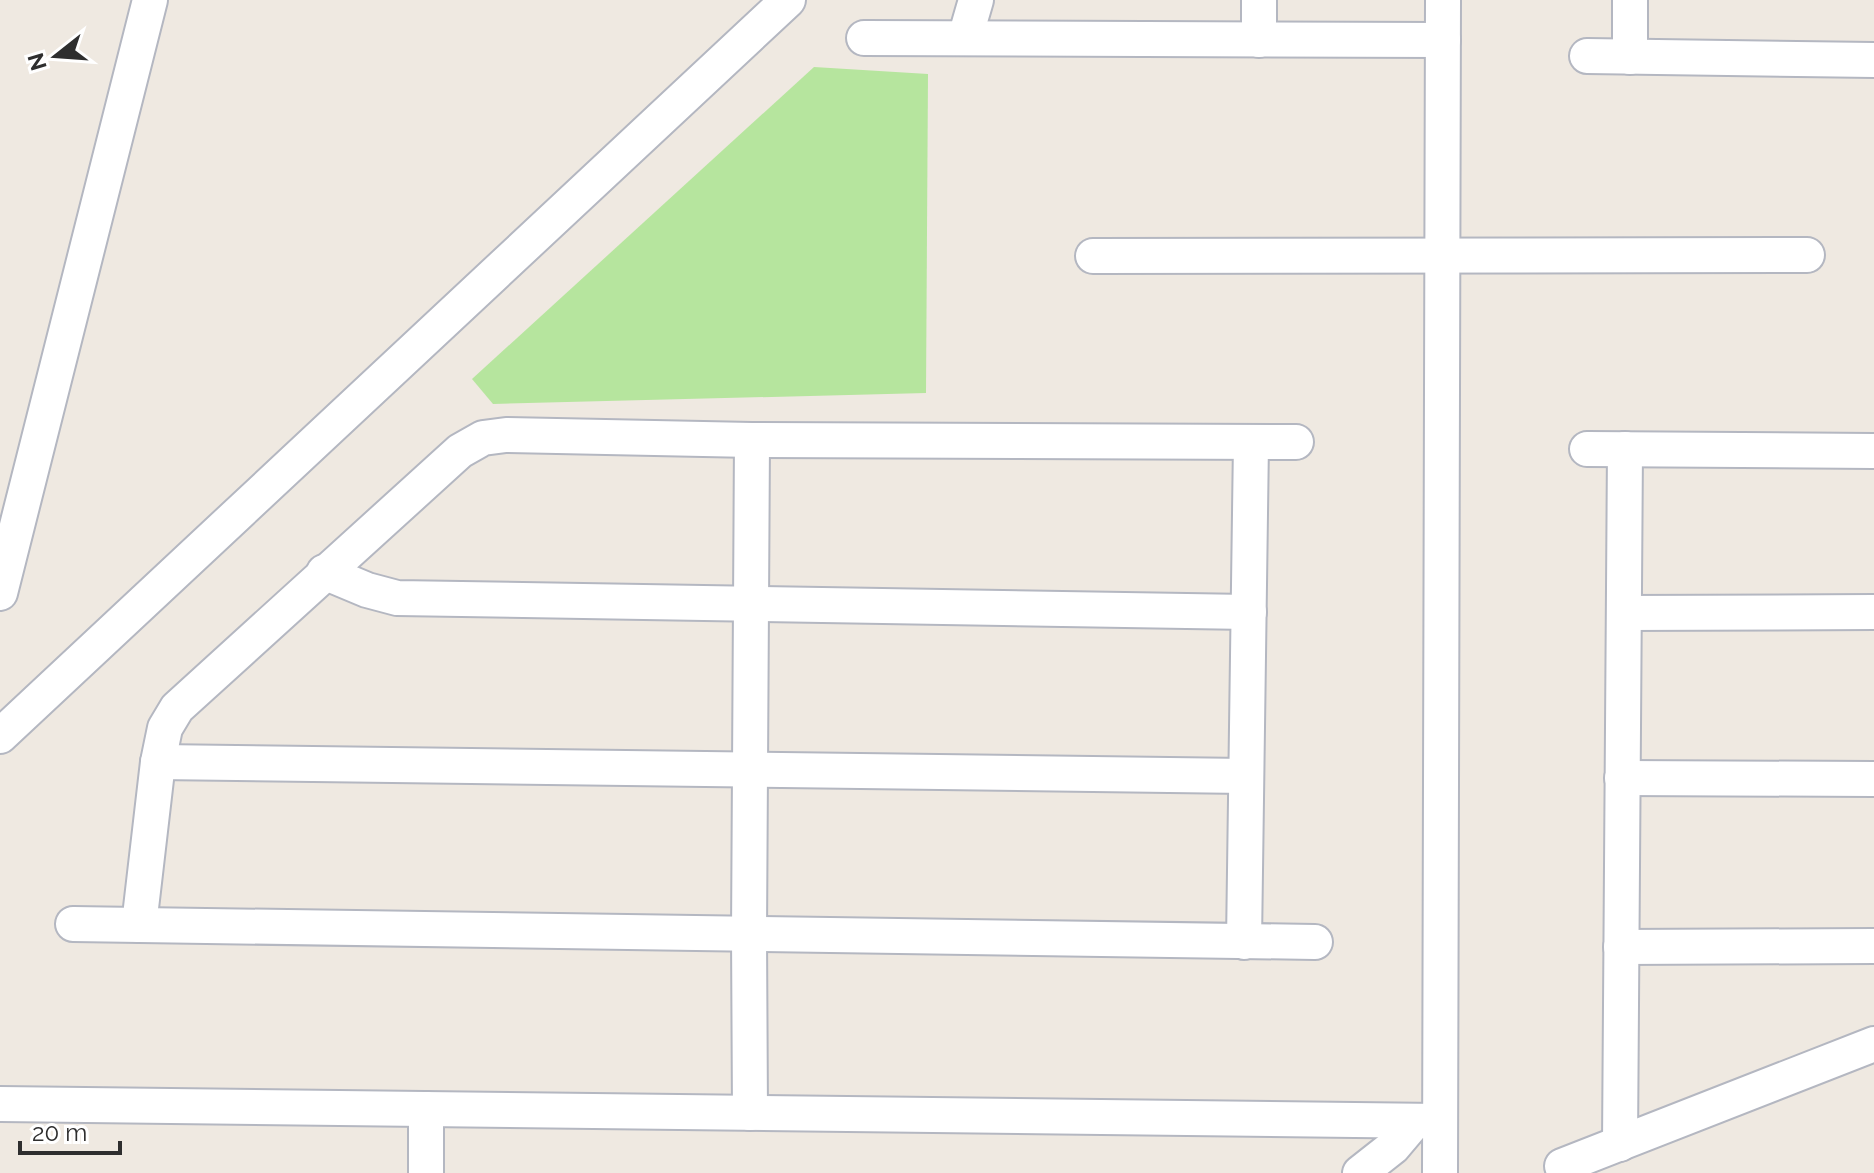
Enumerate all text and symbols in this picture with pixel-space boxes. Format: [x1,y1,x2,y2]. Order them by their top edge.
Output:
north arrow [16,16,96,96]
text: N [22,50,52,74]
scale bar [20,1105,120,1155]
text: 20 m [32,1118,87,1147]

